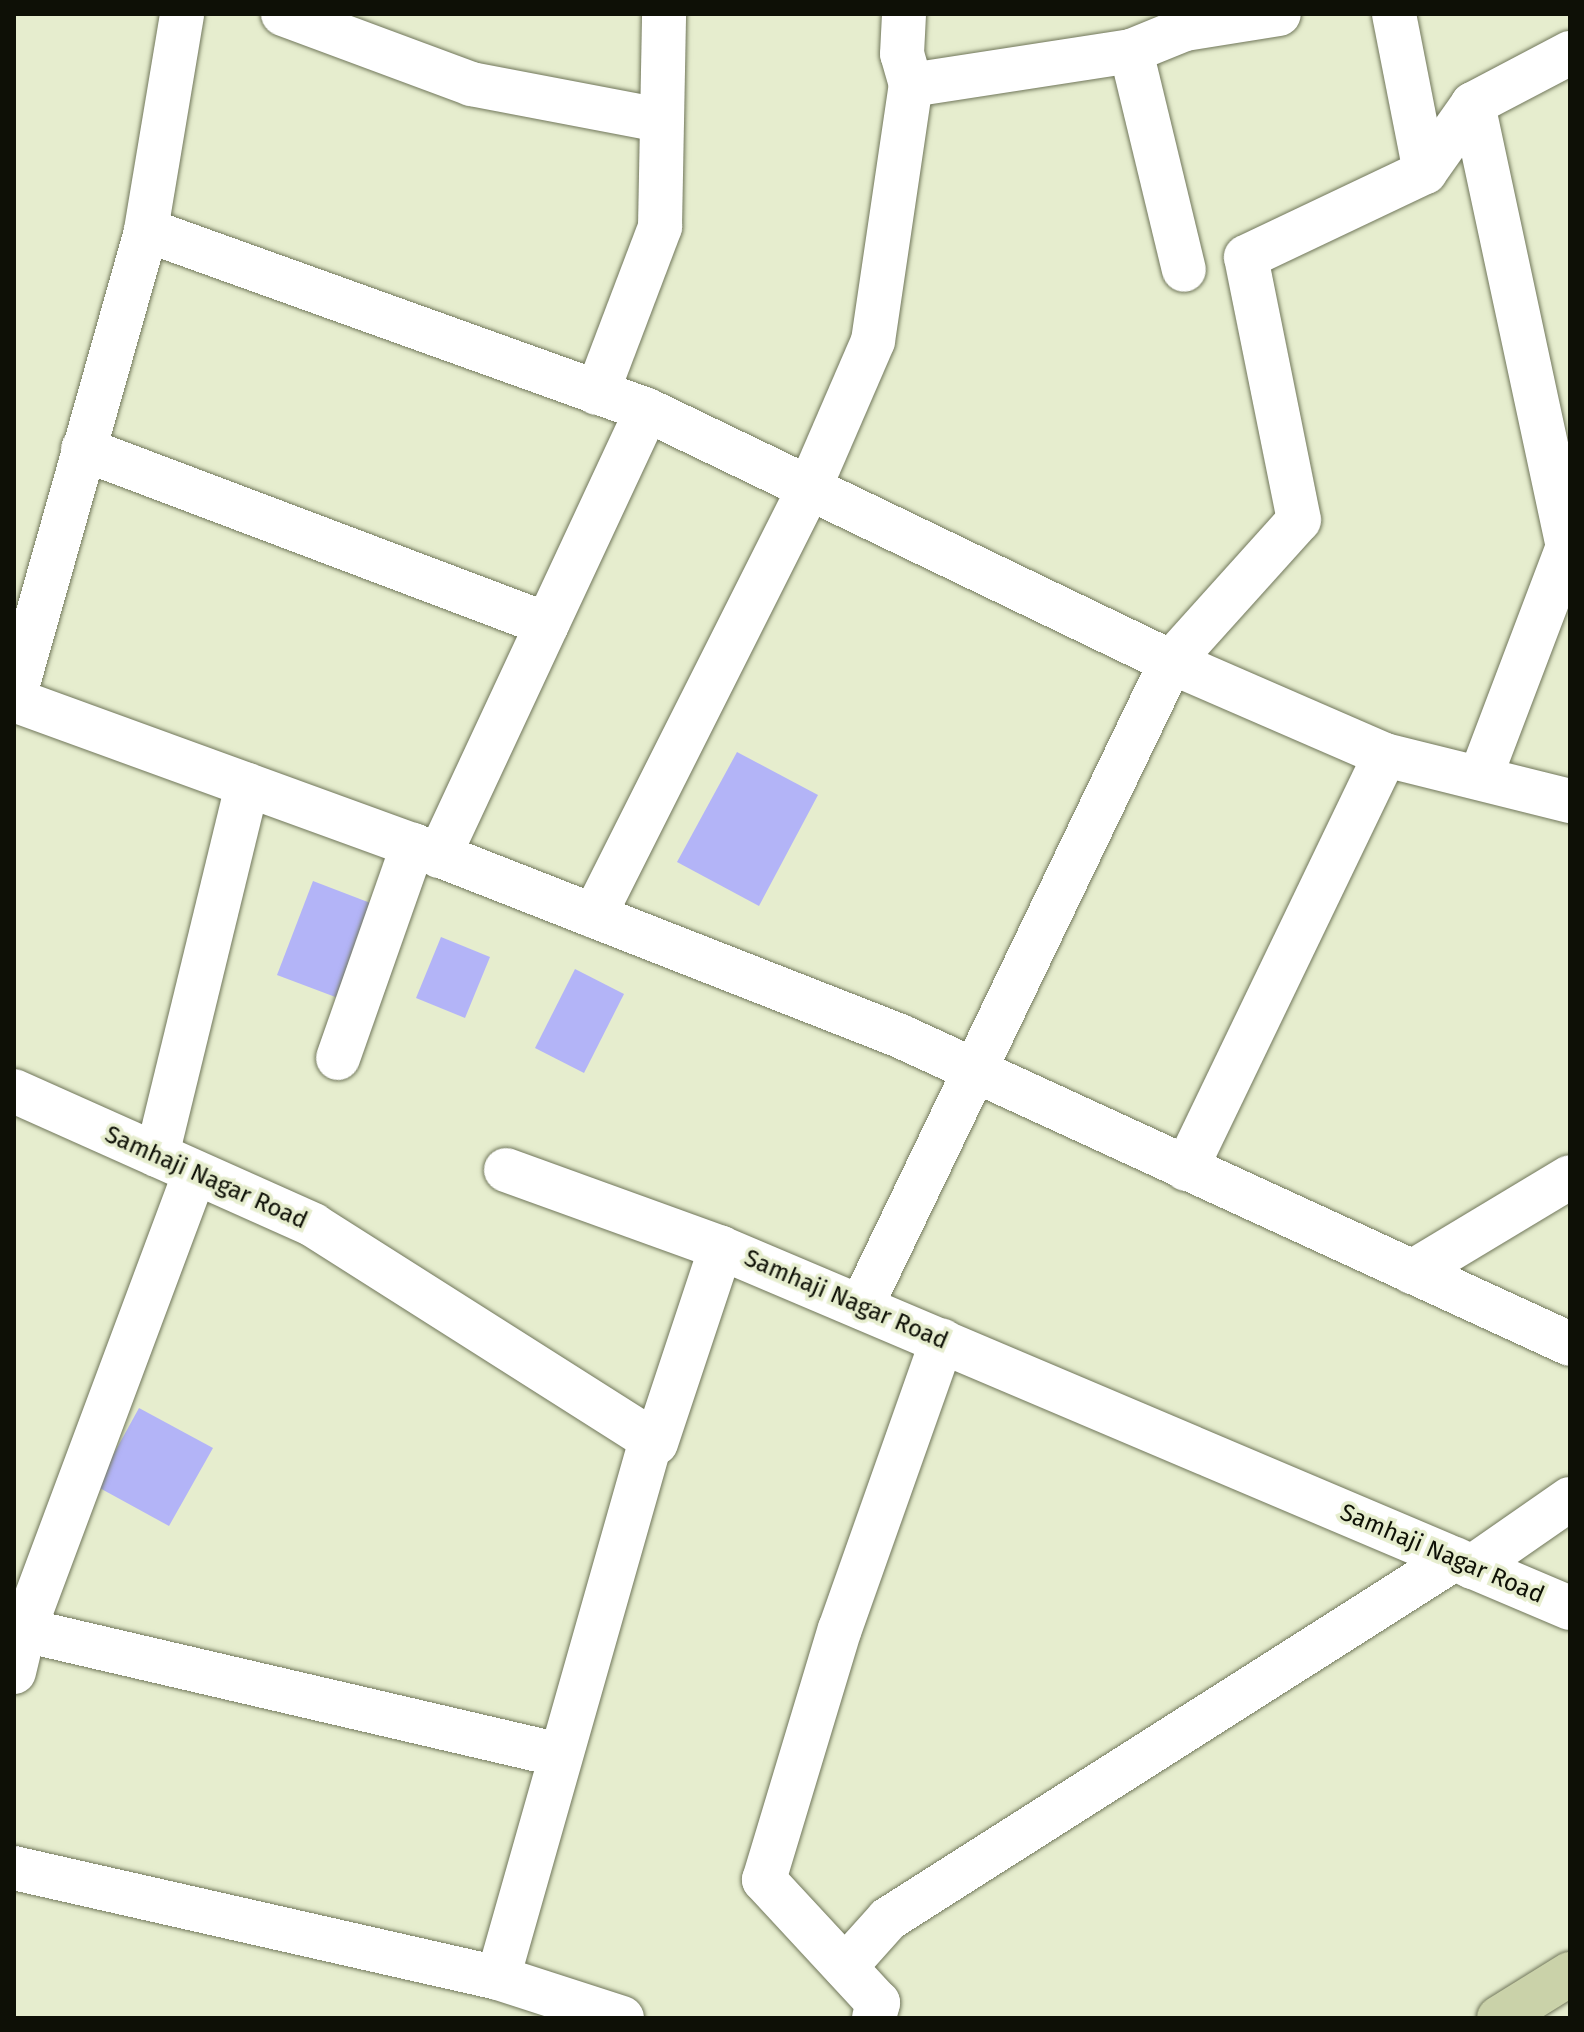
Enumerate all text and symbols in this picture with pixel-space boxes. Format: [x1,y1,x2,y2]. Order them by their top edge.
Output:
street label: Samhaji Nagar Road [100,1120,312,1236]
street label: Samhaji Nagar Road [740,1244,952,1356]
street label: Samhaji Nagar Road [1336,1498,1548,1610]

